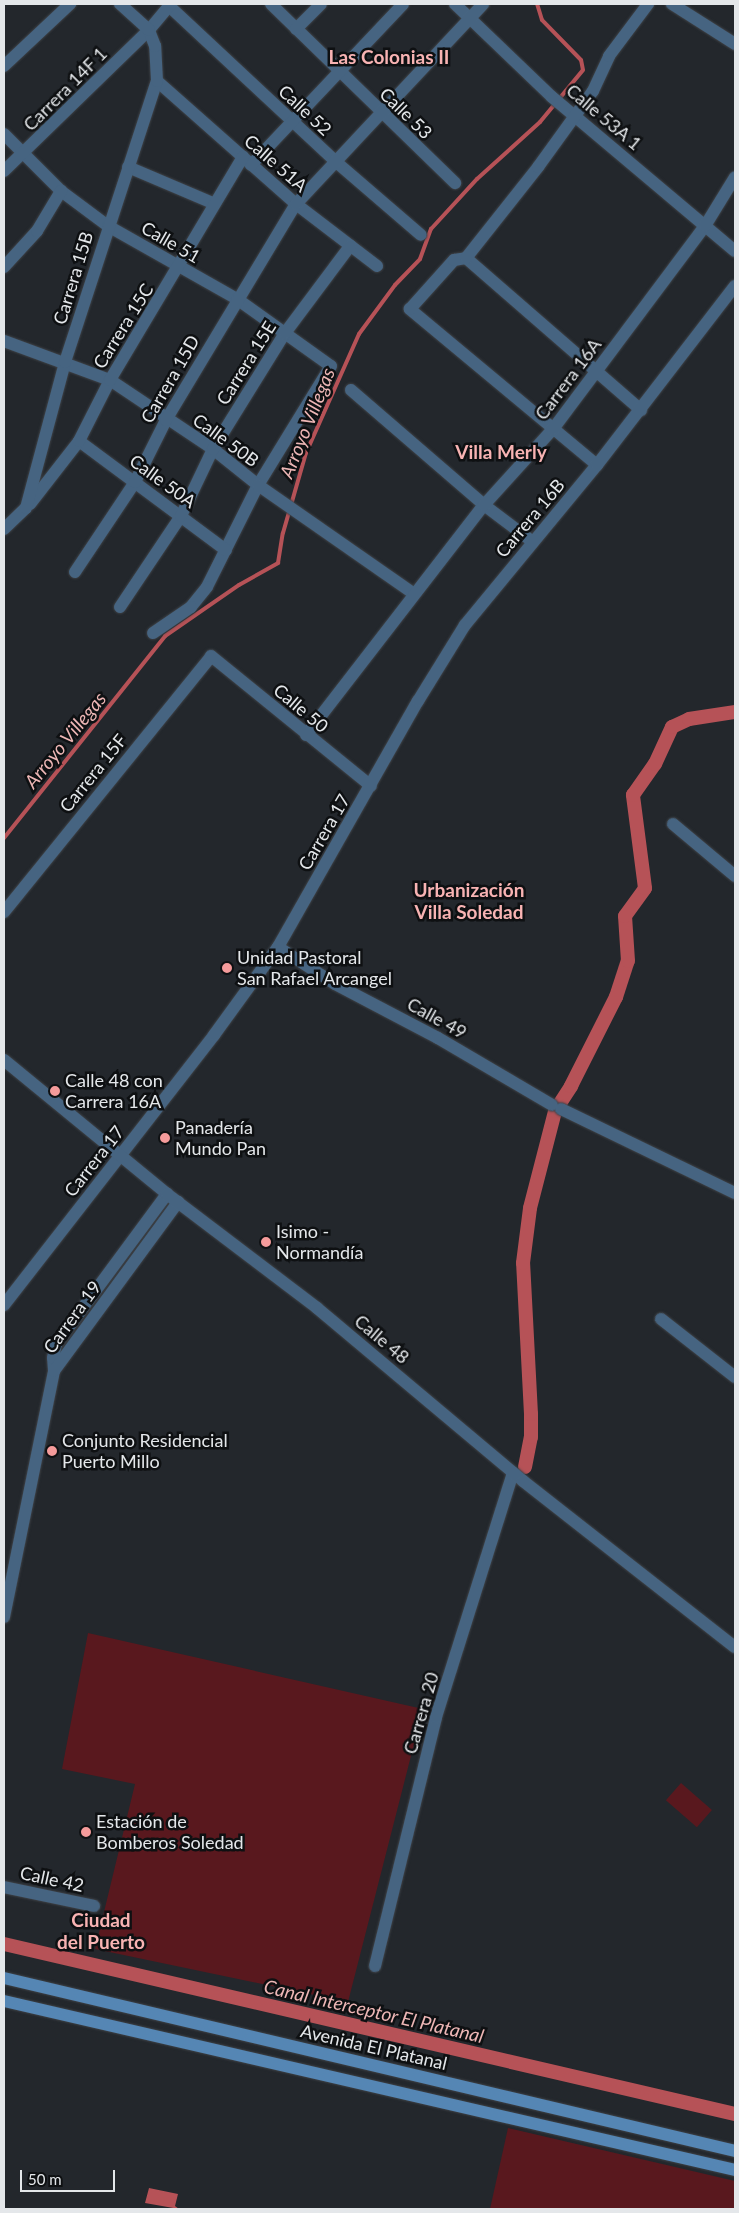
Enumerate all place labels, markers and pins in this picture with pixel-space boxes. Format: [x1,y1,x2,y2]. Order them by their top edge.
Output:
place label: Unidad Pastoral San Rafael Arcangel [237,947,393,990]
marker: Unidad Pastoral San Rafael Arcangel [221,962,233,974]
place label: Calle 48 con Carrera 16A [65,1070,163,1112]
marker: Calle 48 con Carrera 16A [49,1085,61,1097]
place label: Panadería Mundo Pan [175,1117,266,1160]
marker: Panadería Mundo Pan [159,1132,171,1144]
place label: Isimo - Normandía [276,1221,363,1264]
marker: Isimo - Normandía [260,1236,272,1248]
place label: Conjunto Residencial Puerto Millo [62,1430,228,1472]
marker: Conjunto Residencial Puerto Millo [46,1445,58,1457]
place label: Estación de Bomberos Soledad [96,1811,244,1854]
marker: Estación de Bomberos Soledad [80,1826,92,1838]

